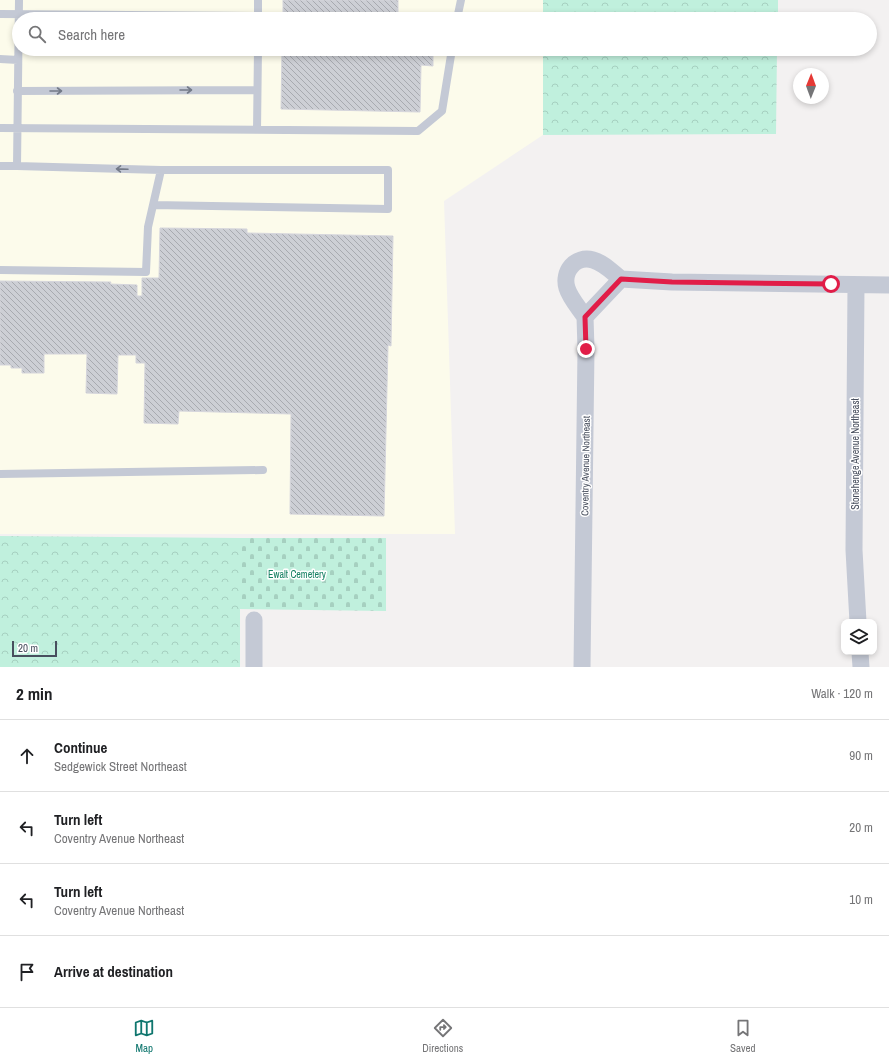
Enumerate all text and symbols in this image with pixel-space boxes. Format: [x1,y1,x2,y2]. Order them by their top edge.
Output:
search box [12,12,877,56]
icon: search [26,23,48,45]
text: Search here [58,24,125,45]
north arrow [793,68,829,104]
one-way arrow [179,86,192,94]
one-way arrow [49,87,62,95]
one-way arrow [116,165,129,173]
route start [822,275,840,293]
route end [577,340,595,358]
street label: Stonehenge Avenue Northeast [849,398,862,510]
street label: Coventry Avenue Northeast [578,415,593,516]
park label: Ewalt Cemetery [268,568,327,581]
map controls [841,619,877,655]
button: layers [841,619,877,655]
scale bar [12,639,57,658]
text: 20 m [18,641,38,655]
text: 2 min [16,682,52,705]
text: Walk · 120 m [811,685,873,702]
text: Continue [54,737,107,758]
icon: ahead [16,745,38,767]
text: 90 m [849,747,873,764]
text: Sedgewick Street Northeast [54,758,187,775]
text: Turn left [54,809,102,830]
icon: left [16,817,38,839]
text: 20 m [849,819,873,836]
text: Coventry Avenue Northeast [54,830,184,847]
text: Turn left [54,881,102,902]
icon: left [16,889,38,911]
text: 10 m [849,891,873,908]
text: Coventry Avenue Northeast [54,902,184,919]
icon: arrive [16,961,38,983]
text: Arrive at destination [54,961,173,982]
tab: Map [133,1017,155,1055]
tab: Directions [422,1017,463,1055]
tab: Saved [730,1017,756,1055]

